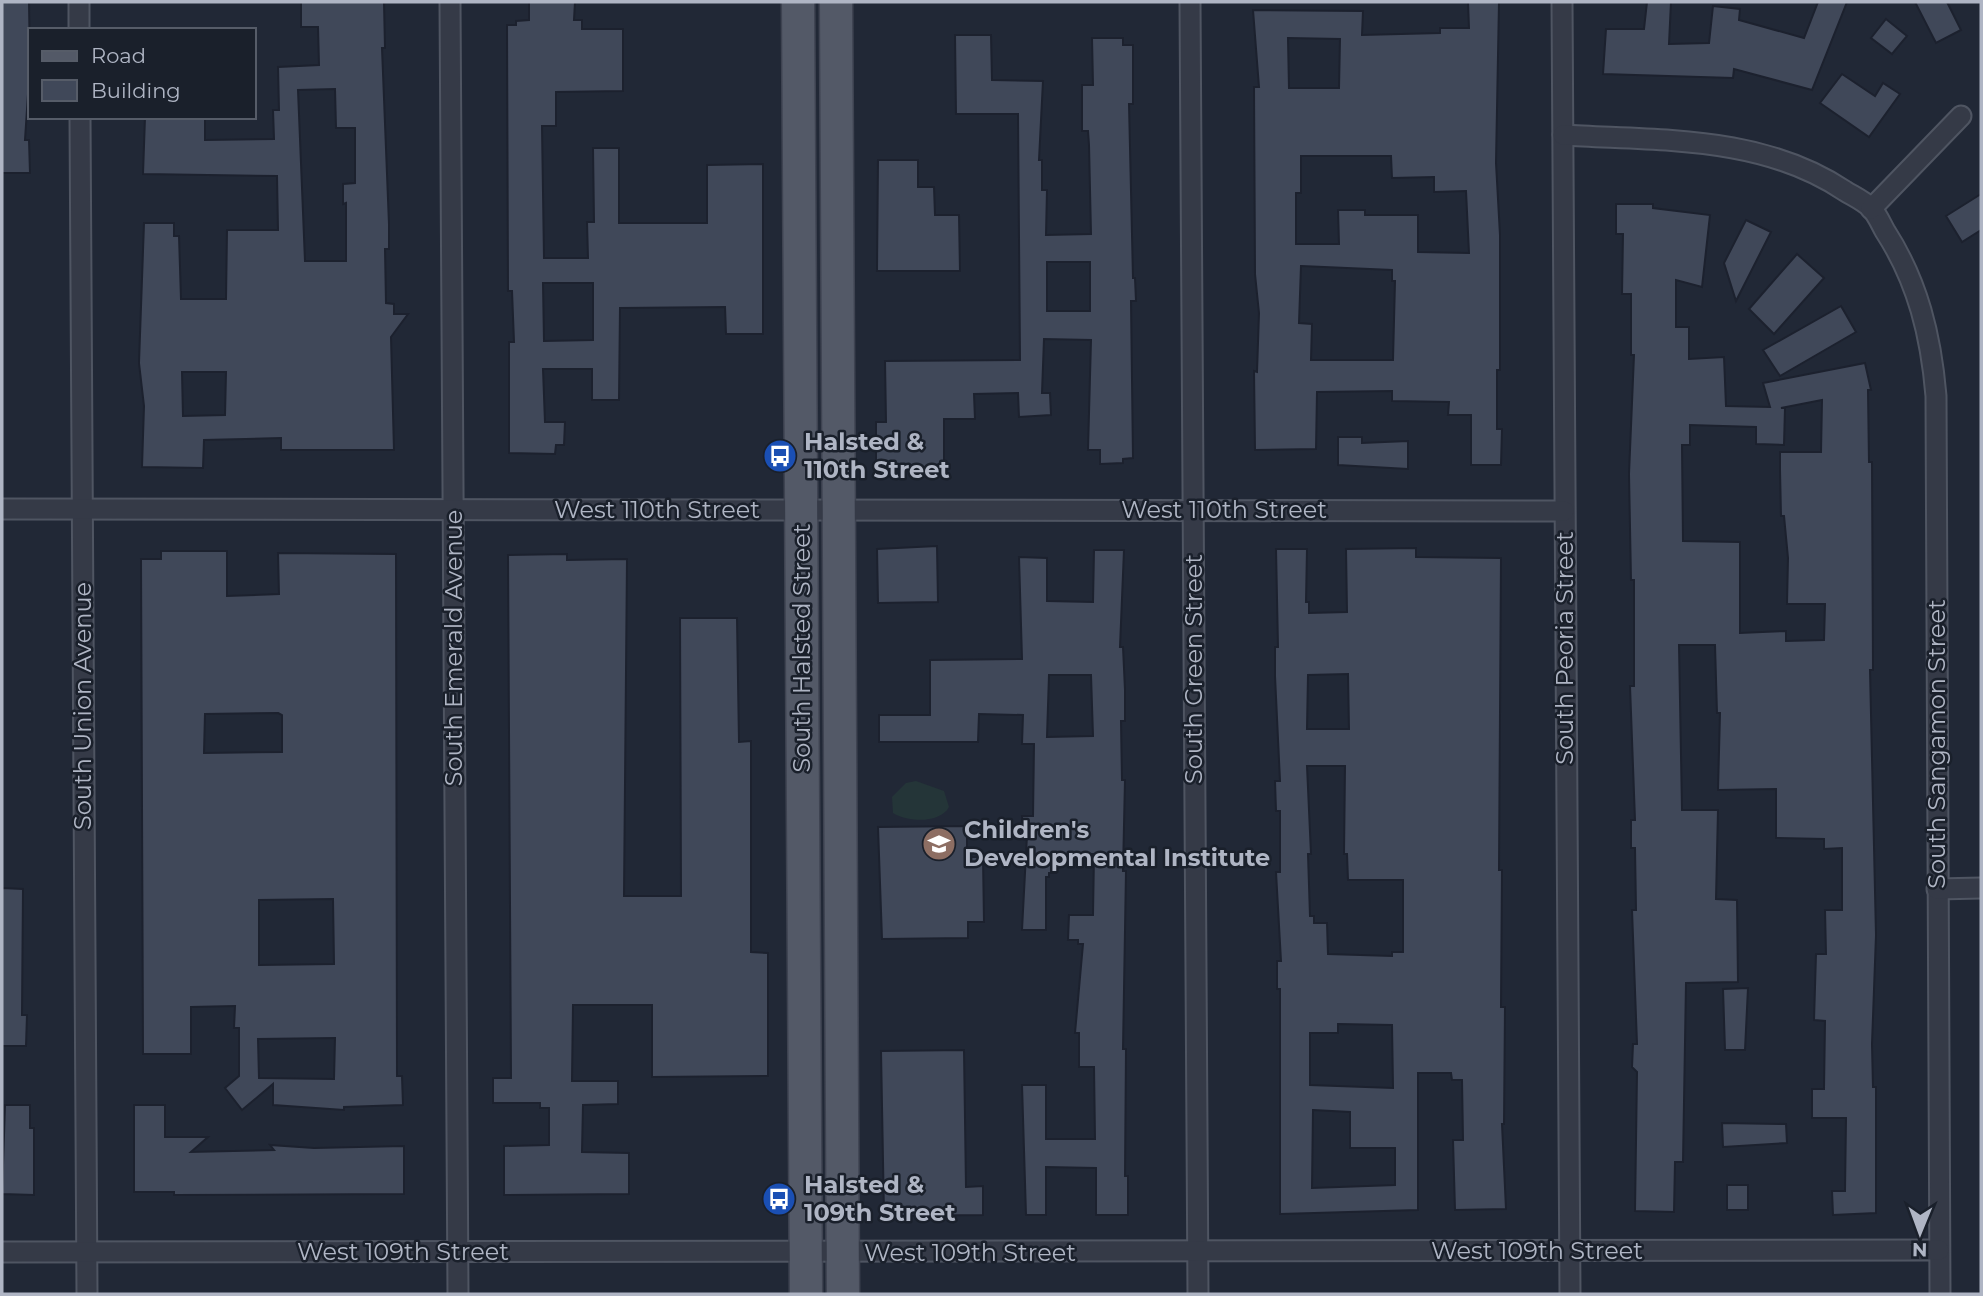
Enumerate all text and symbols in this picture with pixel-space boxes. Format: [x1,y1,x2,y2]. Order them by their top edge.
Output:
legend [28,28,256,119]
text: Road [91,43,146,68]
text: Building [91,78,181,103]
place label: Halsted & 110th Street [804,427,950,484]
bus stop icon: Halsted & 110th Street [761,437,799,475]
street label: West 110th Street [554,495,760,524]
street label: West 110th Street [1121,495,1327,524]
street label: South Emerald Avenue [439,510,468,786]
street label: South Halsted Street [787,523,816,772]
street label: South Peoria Street [1550,531,1579,765]
street label: South Green Street [1179,554,1208,784]
street label: South Union Avenue [68,582,97,830]
street label: South Sangamon Street [1922,599,1951,889]
place label: Children's Developmental Institute [964,815,1270,872]
school or university icon: Children's Developmental Institute [920,825,958,863]
place label: Halsted & 109th Street [804,1170,956,1227]
bus stop icon: Halsted & 109th Street [760,1180,798,1218]
north arrow [1885,1198,1955,1268]
street label: West 109th Street [1431,1236,1643,1265]
street label: West 109th Street [297,1237,509,1266]
street label: West 109th Street [864,1238,1076,1267]
text: N [1912,1238,1928,1261]

